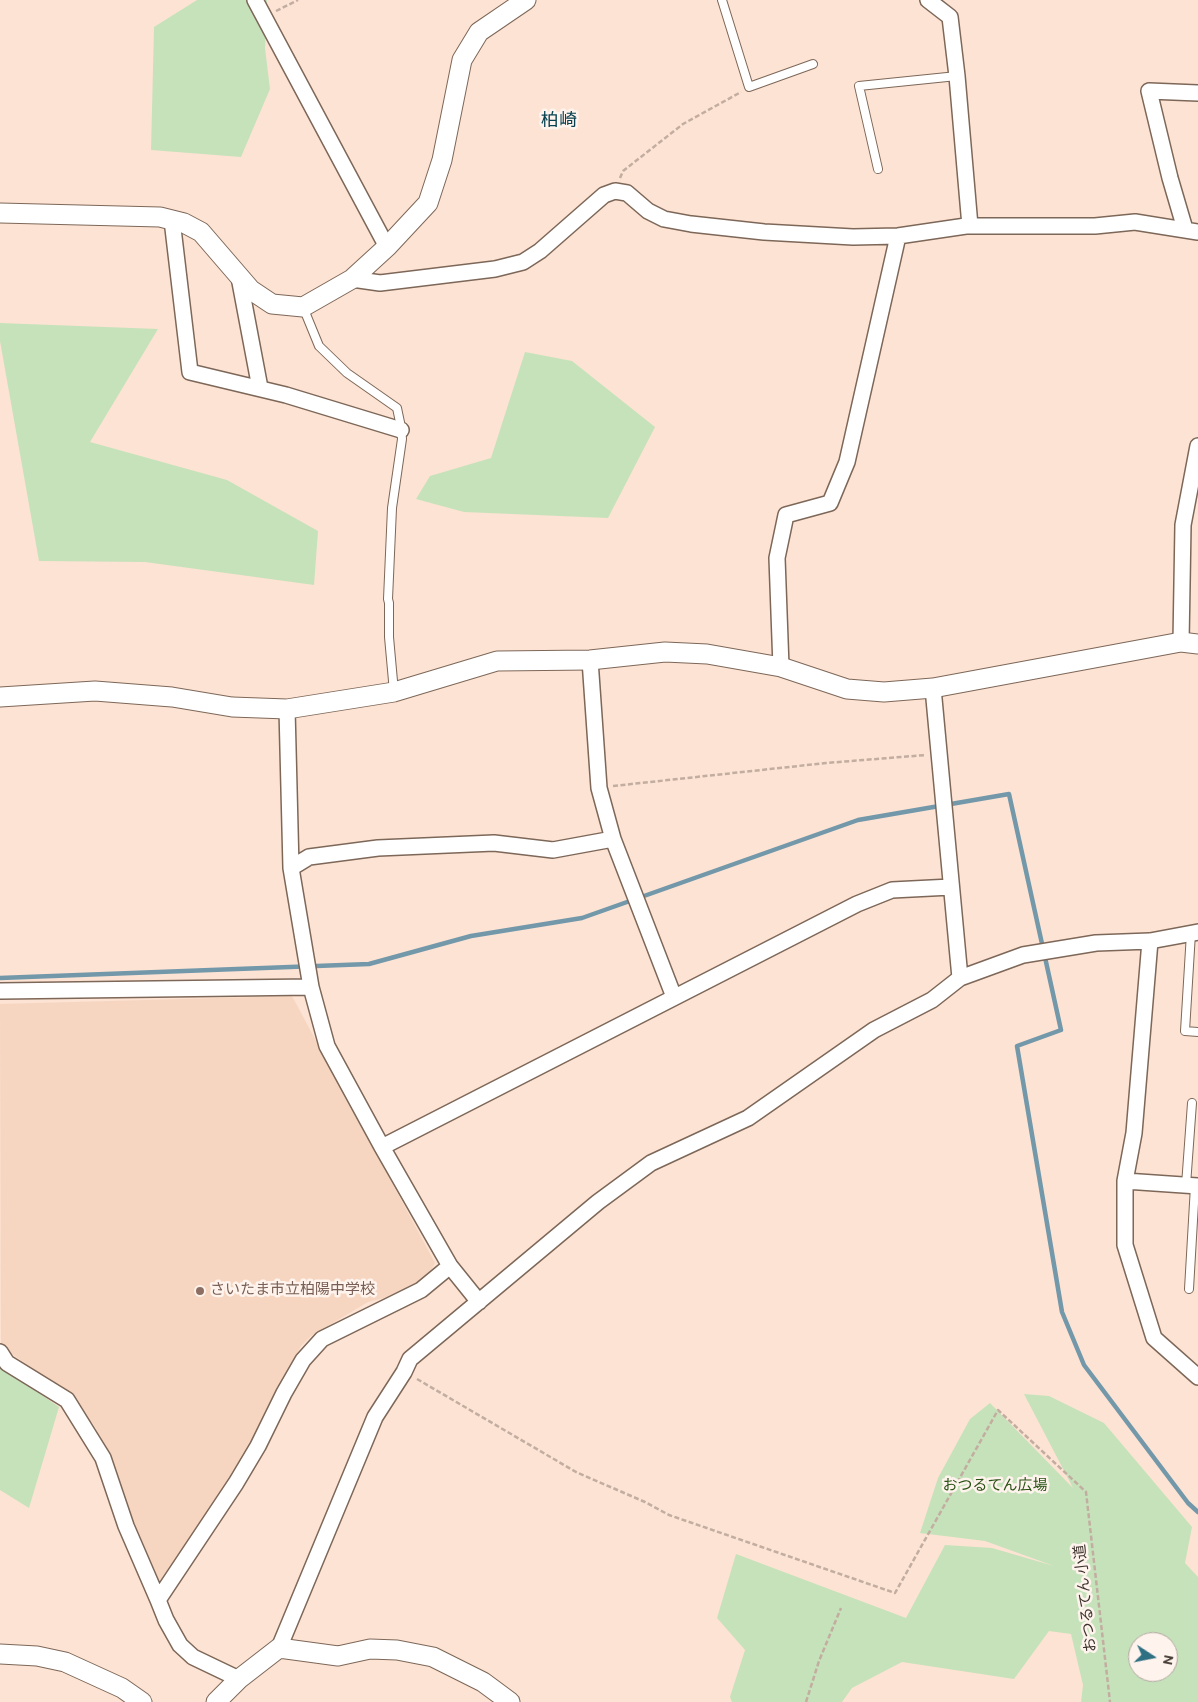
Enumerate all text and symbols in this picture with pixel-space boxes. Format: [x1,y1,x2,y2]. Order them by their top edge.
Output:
district label: 柏崎 [541,111,577,133]
place label: さいたま市立柏陽中学校 [210,1282,375,1300]
marker: さいたま市立柏陽中学校 [194,1285,206,1297]
park label: おつるてん広場 [943,1478,1047,1496]
street label: おつるてん 小道 [1072,1543,1102,1653]
north arrow [1128,1632,1178,1682]
text: N [1158,1653,1177,1666]

